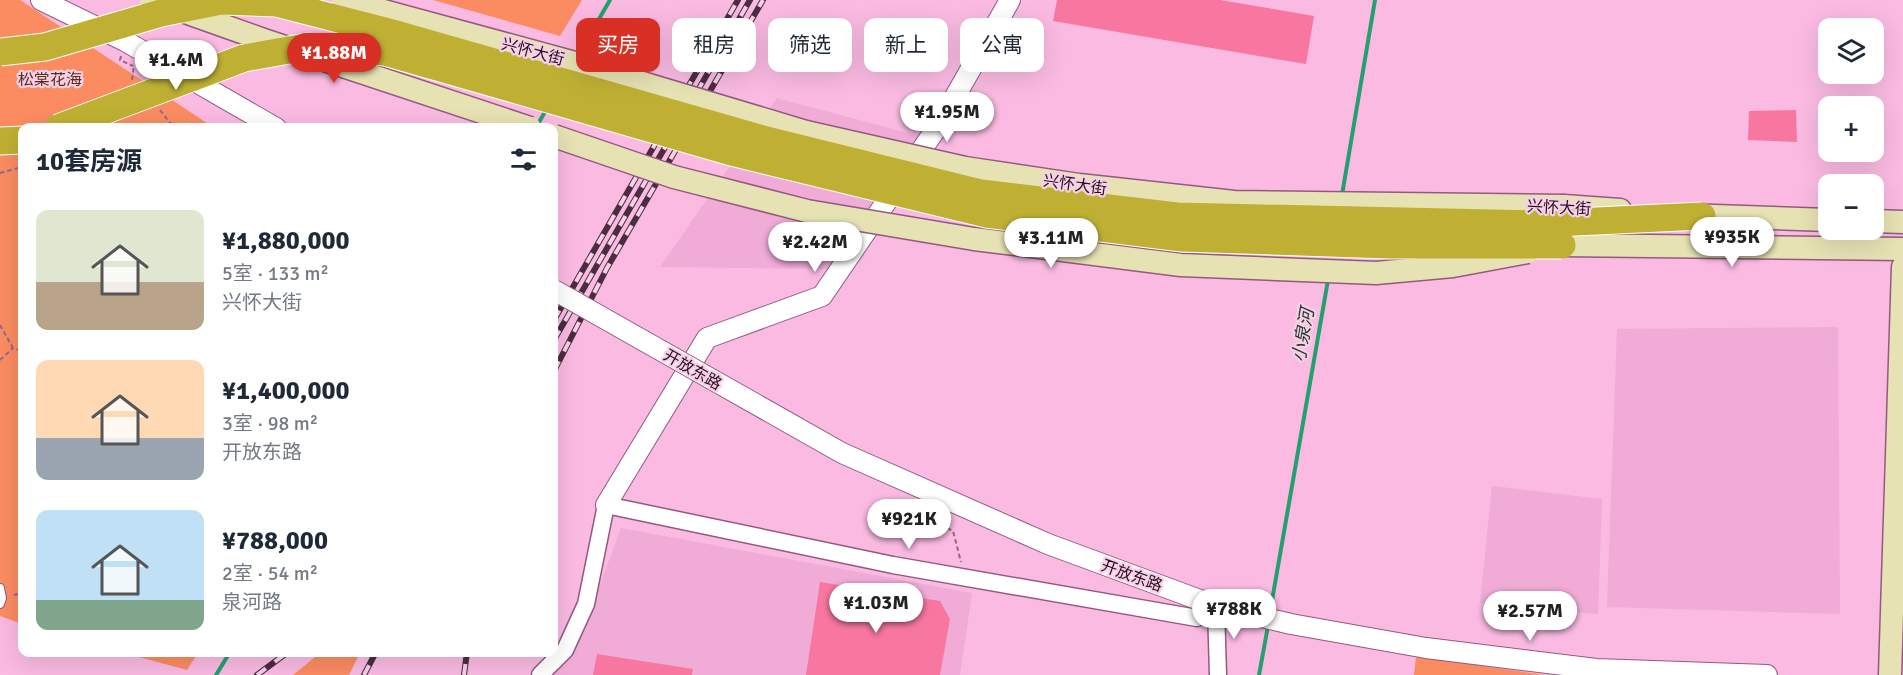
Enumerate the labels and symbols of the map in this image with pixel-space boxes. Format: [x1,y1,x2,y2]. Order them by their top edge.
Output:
pin: ¥1.88M [285,33,383,84]
street label: 兴怀大街 [499,34,566,70]
pin: ¥1.4M [134,40,218,91]
park label: 松棠花海 [18,70,82,90]
pin: ¥1.95M [898,92,996,143]
street label: 兴怀大街 [1042,171,1108,199]
street label: 兴怀大街 [1526,196,1591,220]
pin: ¥935K [1690,217,1774,268]
pin: ¥3.11M [1002,218,1100,269]
pin: ¥2.42M [766,222,864,273]
water label: 小泉河 [1287,304,1319,363]
street label: 开放东路 [660,345,725,395]
pin: ¥921K [867,499,951,550]
street label: 开放东路 [1098,556,1165,596]
pin: ¥1.03M [827,583,925,634]
pin: ¥788K [1192,589,1276,640]
pin: ¥2.57M [1481,591,1579,642]

